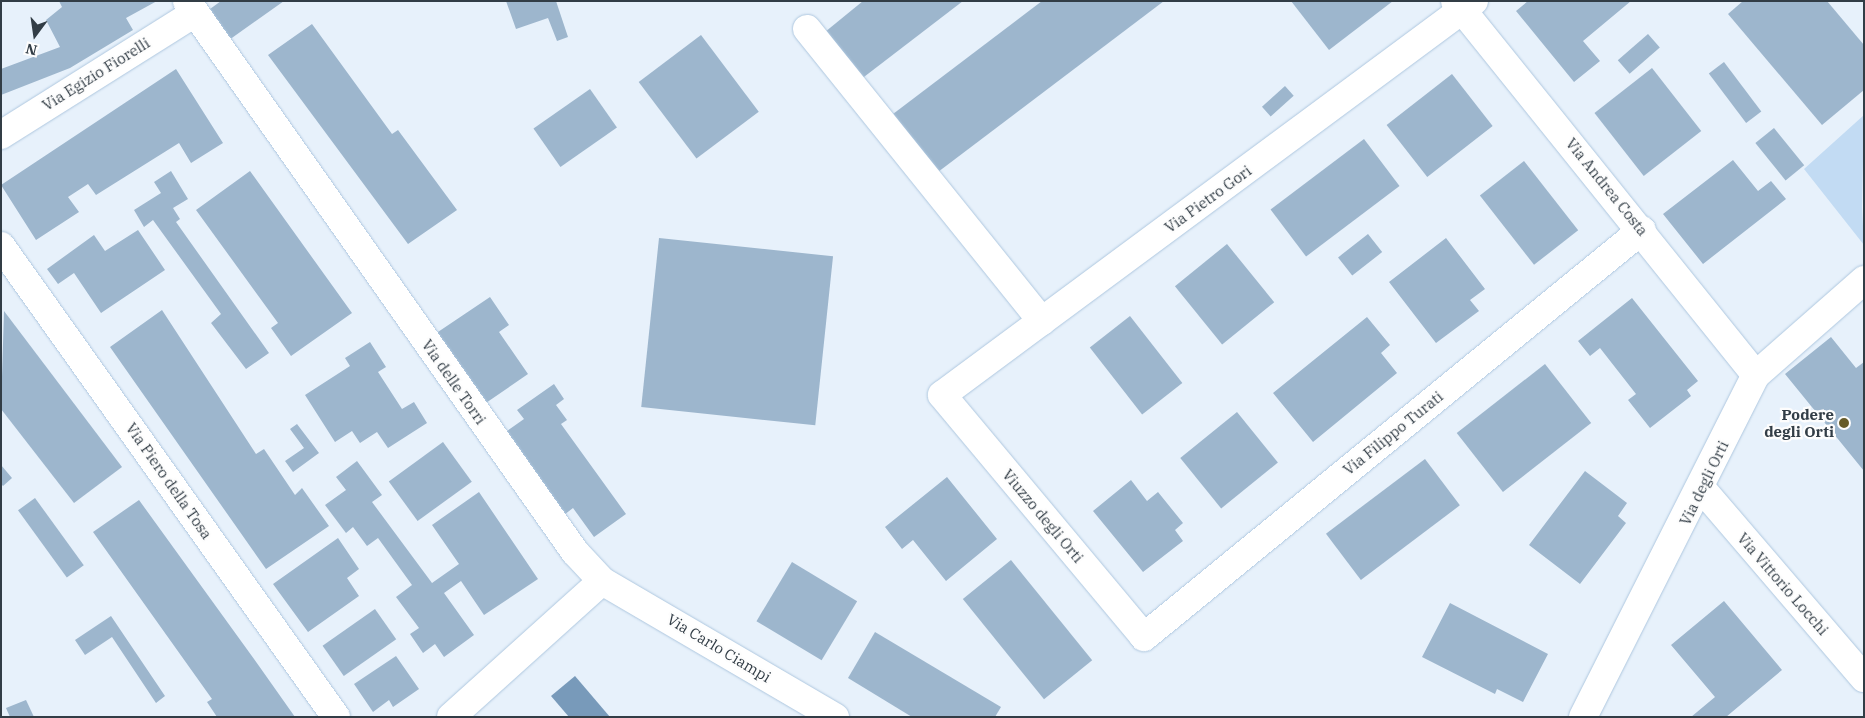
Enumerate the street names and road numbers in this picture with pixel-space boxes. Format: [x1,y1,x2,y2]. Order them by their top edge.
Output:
street label: Via Egizio Fiorelli [39,34,153,114]
street label: Via Andrea Costa [1562,135,1652,239]
street label: Via Pietro Gori [1161,162,1255,236]
street label: Via delle Torri [418,336,490,428]
street label: Via Filippo Turati [1340,387,1446,479]
street label: Via Piero della Tosa [122,419,216,543]
street label: Via degli Orti [1676,438,1732,528]
street label: Viuzzo degli Orti [999,466,1087,566]
street label: Via Vittorio Locchi [1734,529,1832,639]
street label: Via Carlo Ciampi [664,610,774,686]

